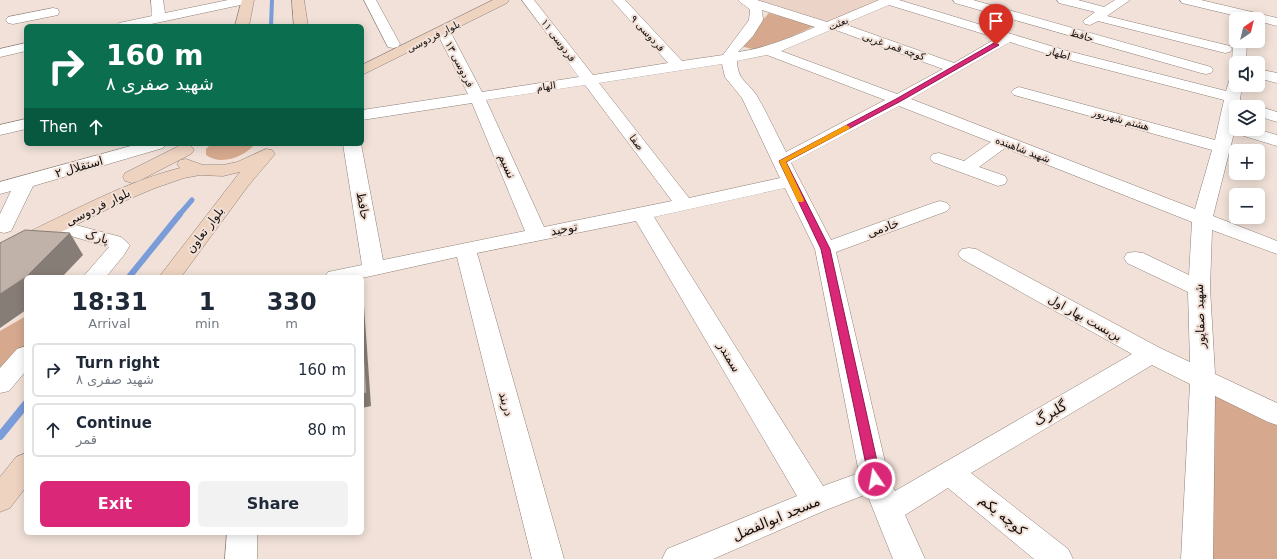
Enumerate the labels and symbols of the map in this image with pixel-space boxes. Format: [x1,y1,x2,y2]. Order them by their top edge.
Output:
pin [979,4,1013,45]
north arrow [1229,12,1265,48]
street label: فردوسی ۹ [628,13,667,54]
street label: بعثت [827,14,850,33]
street label: فردوسی ۱۱ [538,17,578,64]
street label: بلوار فردوسی [405,18,462,55]
street label: حافظ [1069,27,1095,44]
street label: کوچه قمر غربی [861,31,927,62]
street label: فردوسی ۱۳ [442,39,476,90]
street label: اطهار [1045,45,1072,63]
street label: الهام [535,80,557,94]
street label: هشتم شهریور [1090,106,1150,133]
street label: صفا [627,132,646,152]
street label: شهید شاهبنده [994,134,1052,166]
street label: نسیم [495,151,519,181]
street label: استقلال ۲ [53,153,105,181]
street label: بلوار فردوسی [63,185,133,230]
street label: حافظ [354,191,372,221]
street label: بلوار تعاون [183,204,228,256]
street label: خادمی [865,216,901,240]
street label: توحید [549,220,579,239]
street label: پارک [84,227,110,248]
street label: شهید صفاپور [1192,283,1209,350]
street label: بن‌بست بهار اول [1045,292,1124,345]
street label: سمندر [713,339,743,375]
street label: دربند [495,390,516,418]
street label: گلبرگ [1030,396,1070,430]
position arrow [854,458,896,500]
street label: کوچه یکم [976,491,1030,540]
street label: مسجد ابوالفضل [730,492,823,545]

